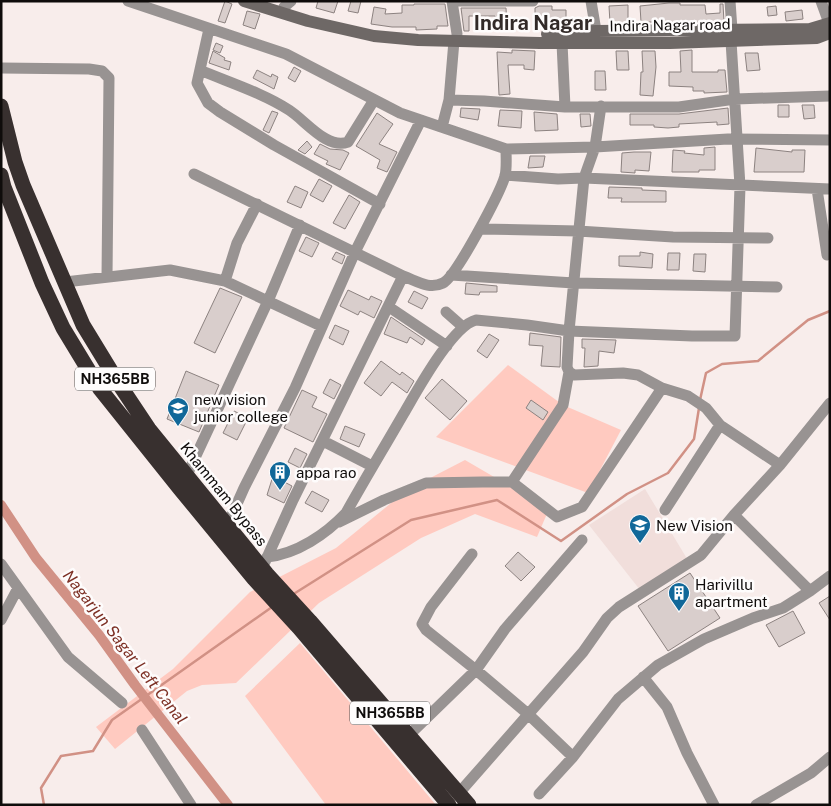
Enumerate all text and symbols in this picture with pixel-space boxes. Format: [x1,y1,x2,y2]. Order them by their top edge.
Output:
district label: Indira Nagar [474,11,592,35]
street label: Indira Nagar road [609,15,731,35]
road number: NH365BB [75,368,155,390]
place label: new vision junior college [193,391,288,425]
school or university icon: new vision junior college [166,396,190,427]
street label: Khammam Bypass [177,439,271,549]
building icon: appa rao [268,460,292,491]
place label: appa rao [296,464,356,481]
school or university icon: New Vision [628,513,652,544]
place label: New Vision [656,517,733,534]
water label: Nagarjun Sagar Left Canal [59,566,191,728]
place label: Harivillu apartment [695,576,768,610]
building icon: Harivillu apartment [667,581,691,612]
road number: NH365BB [350,701,430,724]

